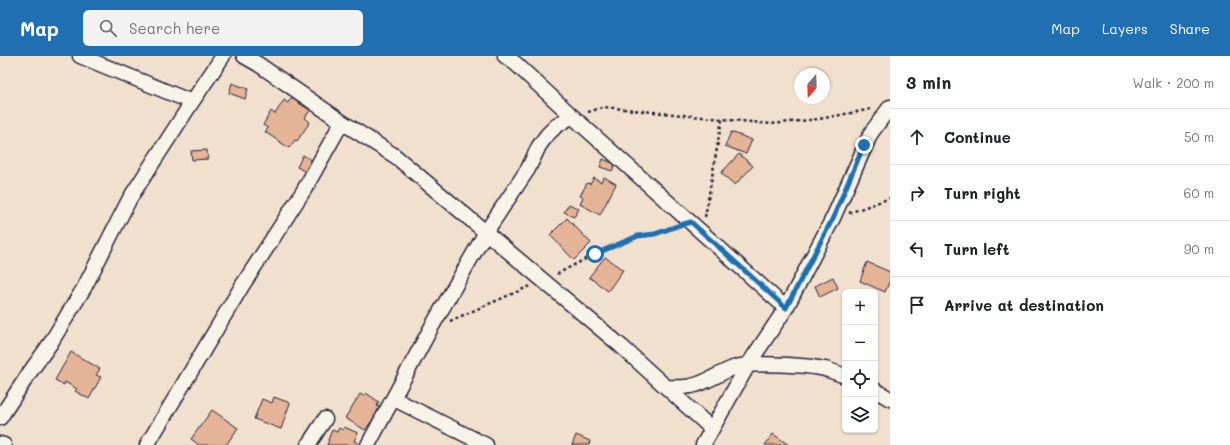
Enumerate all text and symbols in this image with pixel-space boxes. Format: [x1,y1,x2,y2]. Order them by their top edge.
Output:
search box [83,10,363,46]
text: Map [20,16,59,41]
icon: search [97,17,119,39]
text: Search here [129,18,220,38]
text: Map [1051,19,1080,38]
text: Layers [1102,19,1148,38]
text: Share [1170,19,1210,38]
north arrow [794,68,830,104]
text: 3 min [906,71,951,93]
text: Walk · 200 m [1133,74,1214,91]
icon: ahead [906,126,928,148]
text: Continue [944,127,1011,147]
text: 50 m [1184,128,1214,145]
route end [855,136,873,154]
icon: right [906,182,928,204]
text: Turn right [944,183,1021,203]
text: 60 m [1184,184,1214,201]
icon: left [906,238,928,260]
text: Turn left [944,239,1009,259]
text: 90 m [1184,240,1214,257]
route start [586,245,604,263]
map controls [842,289,878,433]
button: + [842,289,878,325]
icon: arrive [906,294,928,316]
text: Arrive at destination [944,295,1104,315]
button: − [842,325,878,361]
button: locate [842,361,878,397]
button: layers [842,397,878,433]

